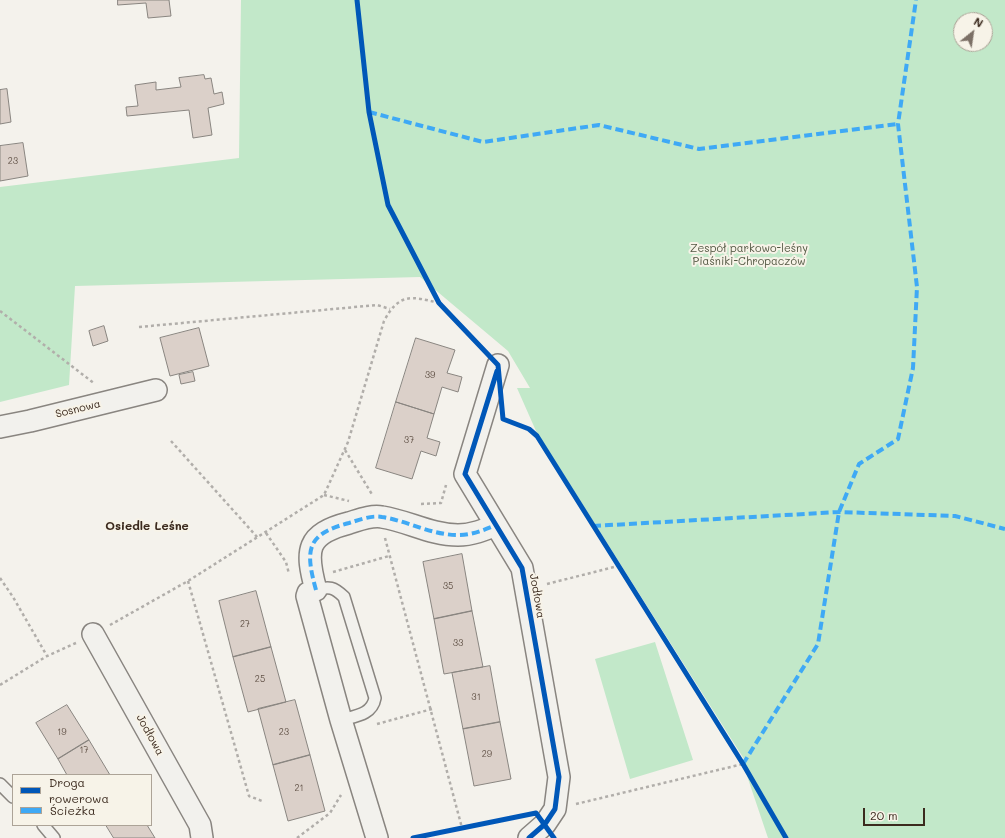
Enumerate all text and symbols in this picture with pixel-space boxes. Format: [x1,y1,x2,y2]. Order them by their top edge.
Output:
north arrow [953,12,993,52]
text: N [971,13,986,31]
house number: 23 [8,156,18,166]
park label: Zespół parkowo-leśny Piaśniki-Chropaczów [690,242,808,268]
house number: 39 [425,370,435,380]
street label: Sosnowa [54,397,102,421]
house number: 37 [404,435,414,445]
district label: Osiedle Leśne [105,519,189,533]
street label: Jodłowa [527,573,547,619]
house number: 35 [443,581,453,591]
house number: 27 [240,619,250,629]
house number: 33 [453,638,463,648]
house number: 25 [255,674,265,684]
house number: 31 [471,692,481,702]
street label: Jodłowa [133,712,167,758]
house number: 19 [57,727,67,737]
house number: 23 [279,727,289,737]
house number: 17 [79,745,89,755]
house number: 29 [482,749,492,759]
legend [12,774,152,826]
text: Droga rowerowa [49,774,109,806]
house number: 21 [294,783,304,793]
scale bar [865,800,927,826]
text: Ścieżka [50,802,95,818]
text: 20 m [870,807,898,823]

